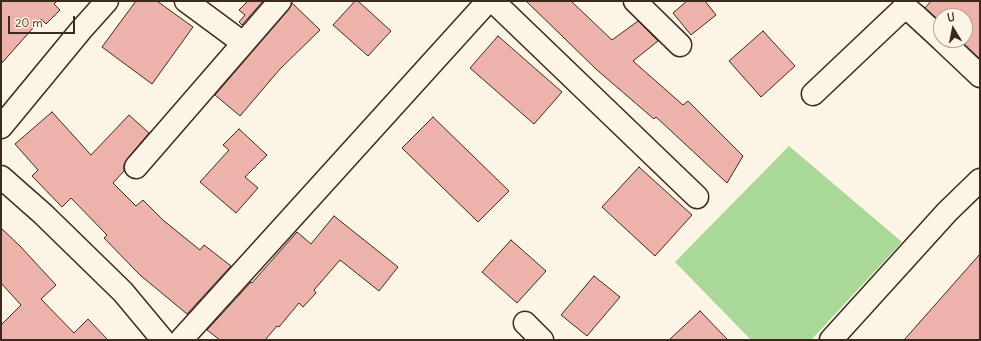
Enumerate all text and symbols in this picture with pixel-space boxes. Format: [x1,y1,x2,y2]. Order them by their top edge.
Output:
scale bar [10,8,77,34]
north arrow [933,8,973,48]
text: U [946,10,956,25]
text: 20 m [15,15,43,30]

